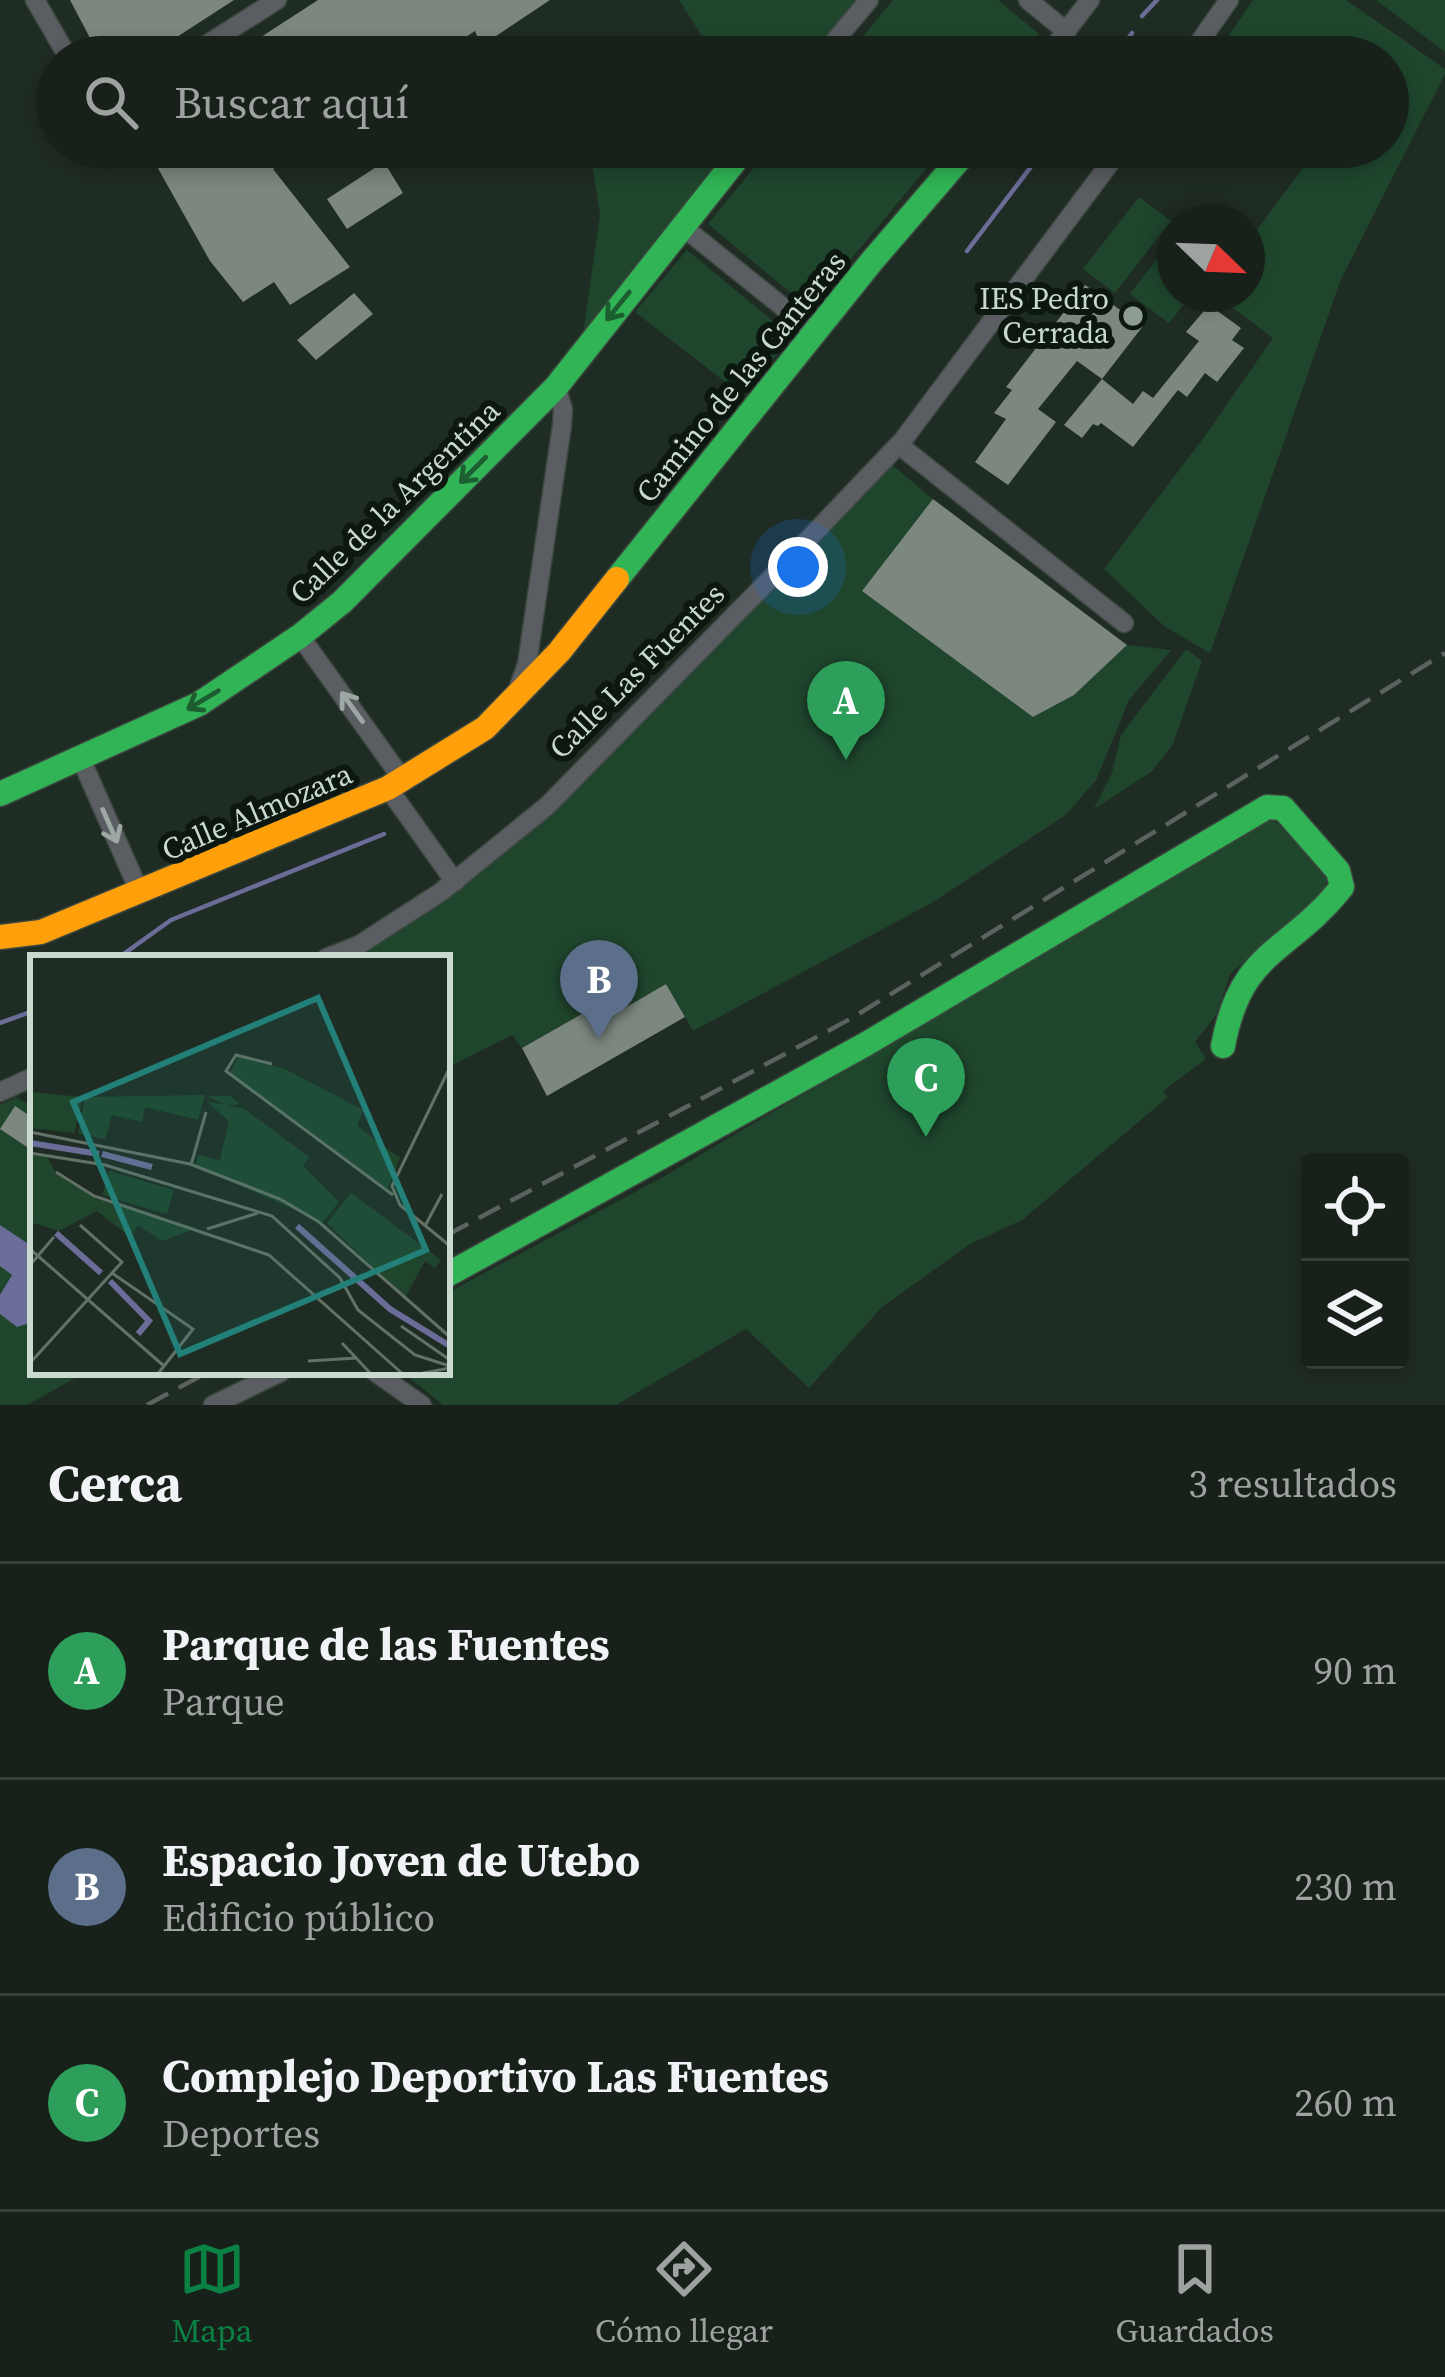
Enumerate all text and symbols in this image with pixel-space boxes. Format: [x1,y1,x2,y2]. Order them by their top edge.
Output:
search box [36,36,1409,168]
icon: search [78,69,144,135]
text: Buscar aquí [174,71,409,133]
north arrow [1157,204,1265,312]
street label: Camino de las Canteras [626,242,855,511]
place label: IES Pedro Cerrada [979,278,1110,353]
one-way arrow [605,289,632,321]
marker: IES Pedro Cerrada [1120,303,1146,329]
street label: Calle de la Argentina [281,390,509,613]
one-way arrow [459,455,488,484]
your location [768,537,828,597]
street label: Calle Las Fuentes [540,574,733,767]
pin: A [807,661,885,760]
one-way arrow [187,688,221,712]
one-way arrow [340,691,366,724]
street label: Calle Almozara [155,753,359,870]
one-way arrow [101,807,123,843]
pin: B [560,940,638,1039]
inset map [30,955,450,1375]
pin: C [887,1038,965,1137]
map controls [1301,1153,1409,1369]
button: locate [1301,1153,1409,1261]
button: layers [1301,1261,1409,1369]
text: Cerca [48,1448,182,1518]
text: 3 resultados [1188,1457,1397,1510]
text: Parque de las Fuentes [162,1613,610,1675]
text: A [74,1644,100,1697]
text: 90 m [1314,1644,1397,1697]
text: Parque [162,1675,285,1728]
text: Espacio Joven de Utebo [162,1829,640,1891]
text: B [74,1860,100,1913]
text: 230 m [1294,1860,1397,1913]
text: Edificio público [162,1891,435,1944]
text: Complejo Deportivo Las Fuentes [162,2045,829,2107]
text: C [75,2076,99,2129]
text: 260 m [1294,2076,1397,2129]
text: Deportes [162,2107,320,2160]
tab: Mapa [171,2236,253,2353]
tab: Cómo llegar [595,2236,773,2353]
tab: Guardados [1115,2236,1274,2353]

